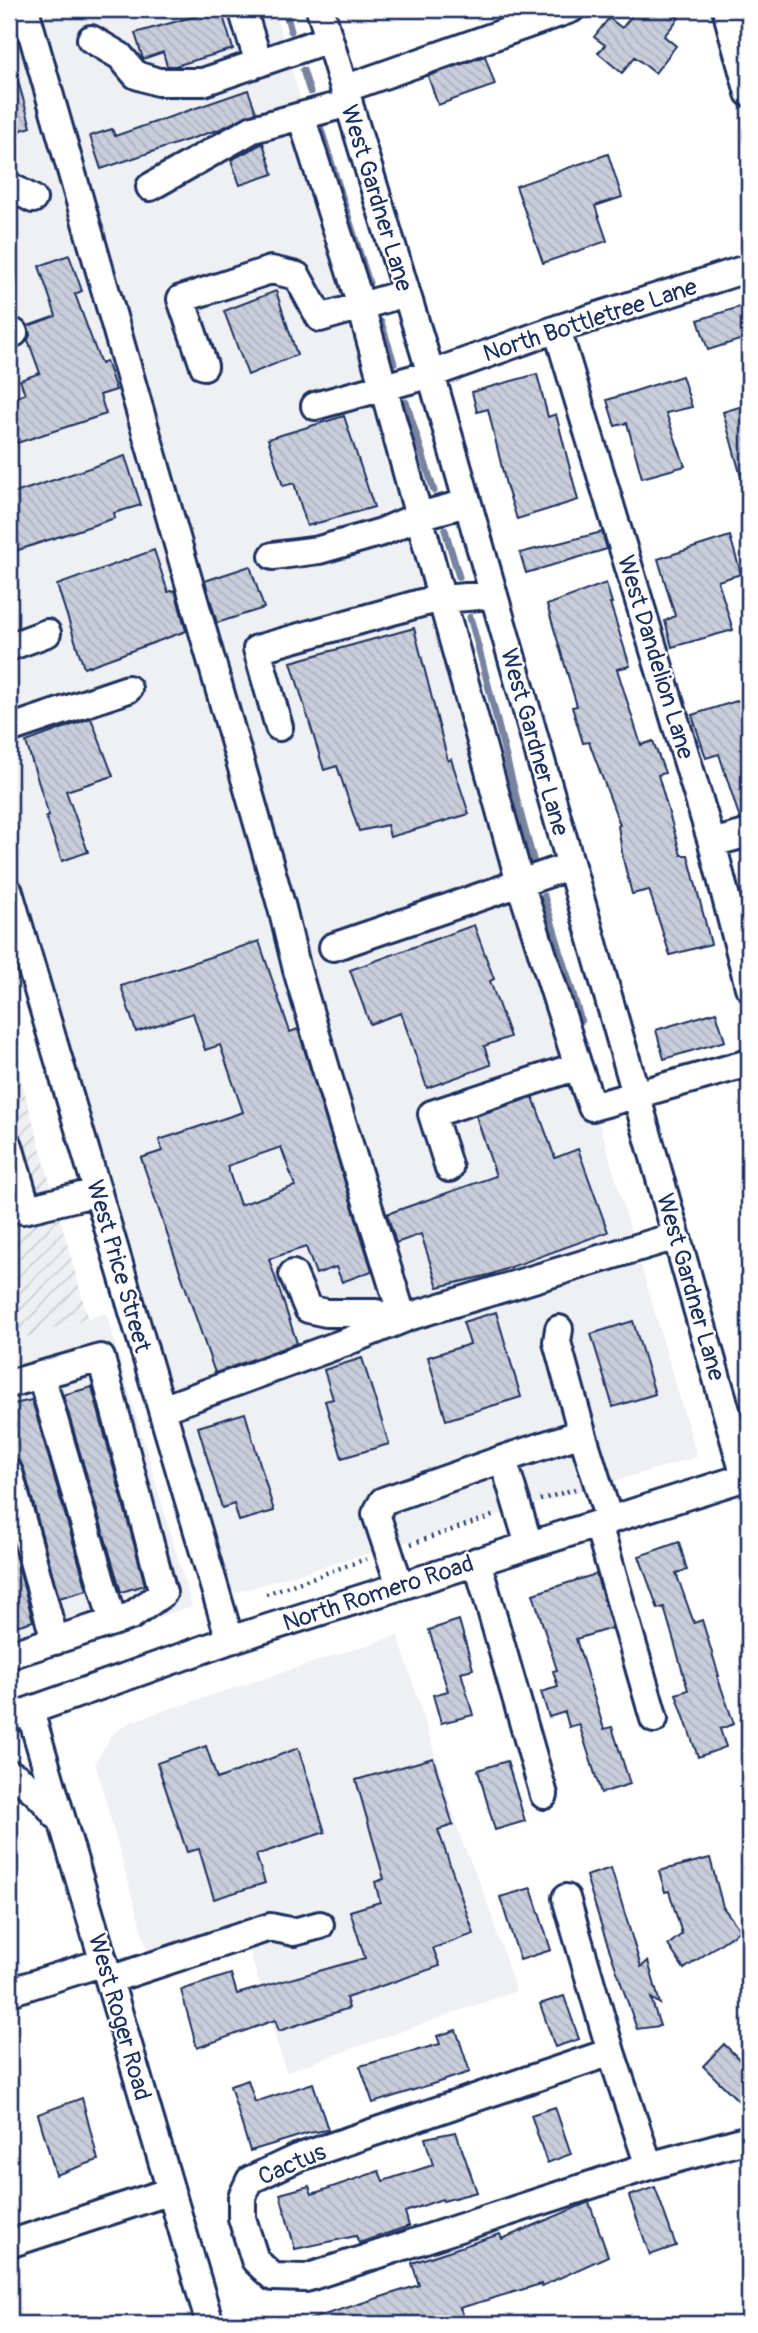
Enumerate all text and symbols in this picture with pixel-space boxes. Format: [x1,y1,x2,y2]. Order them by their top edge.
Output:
street label: West Gardner Lane [334,101,419,295]
street label: North Bottletree Lane [480,272,701,369]
street label: West Dandelion Lane [611,552,700,763]
street label: West Gardner Lane [494,645,575,839]
street label: West Price Street [80,1177,157,1356]
street label: West Gardner Lane [650,1190,731,1384]
street label: North Romero Road [279,1549,477,1638]
street label: West Roger Road [82,1930,157,2104]
street label: Cactus [254,2137,331,2192]

